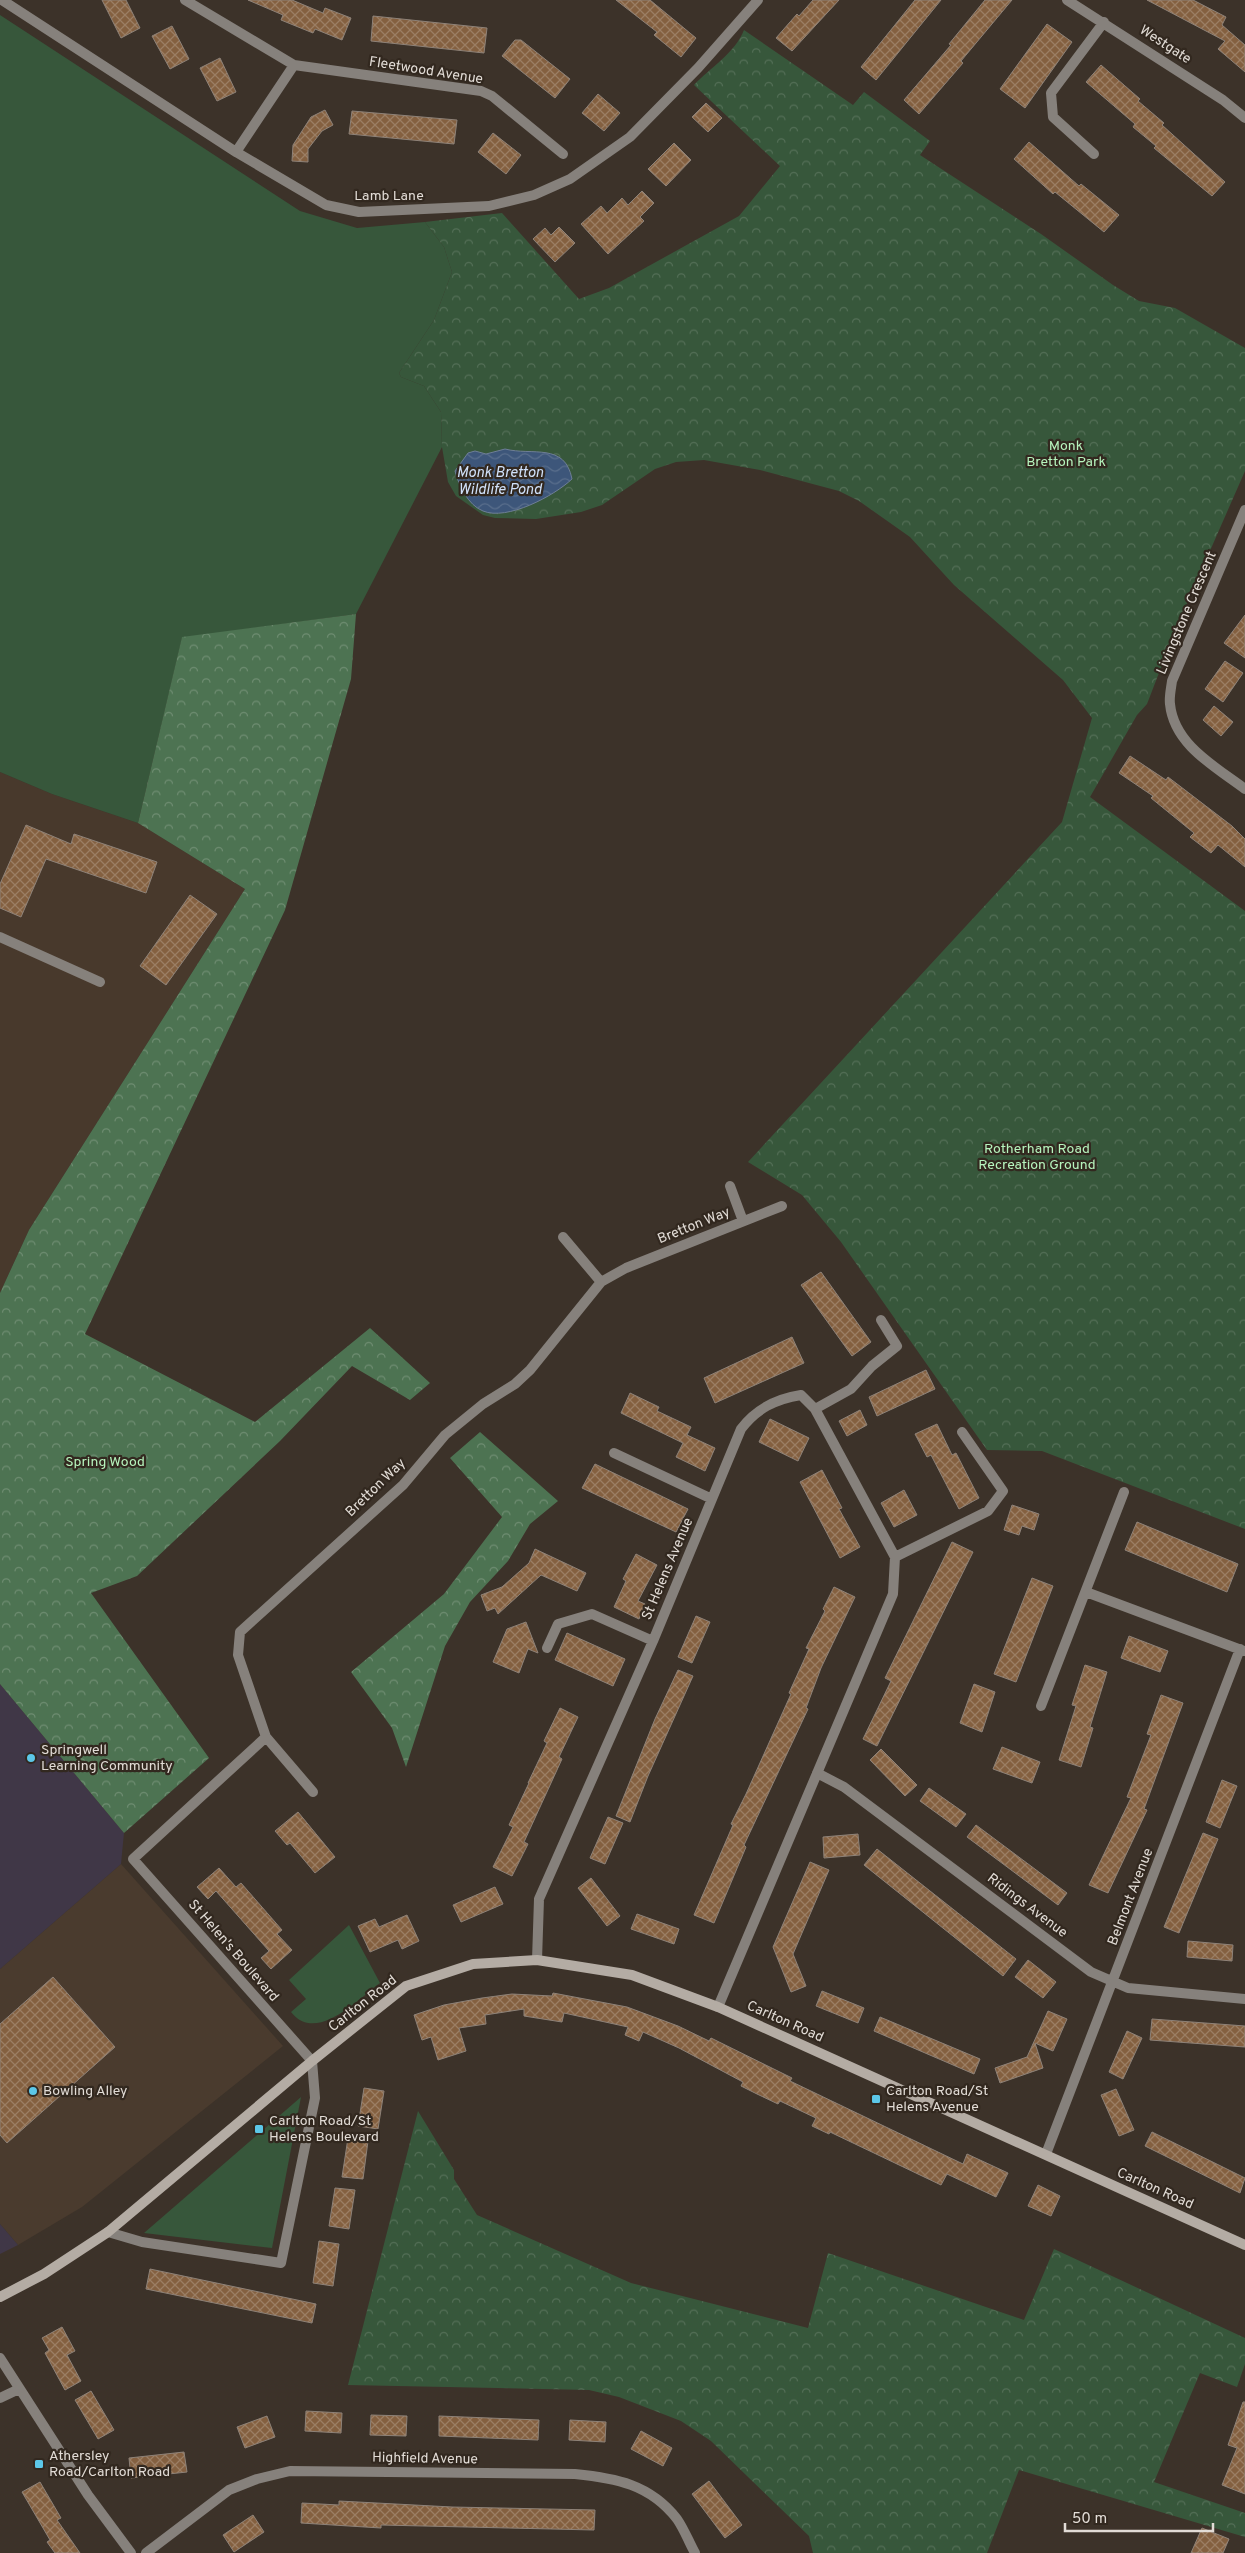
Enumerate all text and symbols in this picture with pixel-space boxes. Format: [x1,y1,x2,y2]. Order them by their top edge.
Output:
street label: Westgate [1136,22,1194,68]
street label: Fleetwood Avenue [368,54,484,88]
street label: Lamb Lane [354,188,424,205]
park label: Monk Bretton Park [1026,438,1106,471]
water label: Monk Bretton Wildlife Pond [457,464,543,500]
street label: Livingstone Crescent [1153,549,1221,677]
park label: Rotherham Road Recreation Ground [978,1141,1096,1174]
street label: Bretton Way [655,1204,733,1248]
park label: Spring Wood [65,1454,145,1471]
street label: Bretton Way [343,1455,409,1521]
street label: St Helens Avenue [639,1515,697,1623]
place label: Springwell Learning Community [41,1742,173,1775]
marker: Springwell Learning Community [25,1752,37,1764]
street label: Belmont Avenue [1105,1846,1157,1948]
street label: Ridings Avenue [983,1870,1071,1942]
street label: St Helen's Boulevard [184,1897,282,2005]
street label: Carlton Road [325,1972,401,2036]
street label: Carlton Road [744,1998,826,2046]
place label: Bowling Alley [43,2083,127,2100]
place label: Carlton Road/St Helens Avenue [886,2083,988,2116]
marker: Bowling Alley [27,2085,39,2097]
marker: Carlton Road/St Helens Avenue [870,2093,882,2105]
place label: Carlton Road/St Helens Boulevard [269,2113,379,2146]
marker: Carlton Road/St Helens Boulevard [253,2123,265,2135]
street label: Carlton Road [1114,2165,1196,2213]
place label: Athersley Road/Carlton Road [49,2448,170,2481]
street label: Highfield Avenue [372,2450,478,2468]
marker: Athersley Road/Carlton Road [33,2458,45,2470]
scale bar [1065,2500,1212,2532]
text: 50 m [1072,2510,1107,2529]

